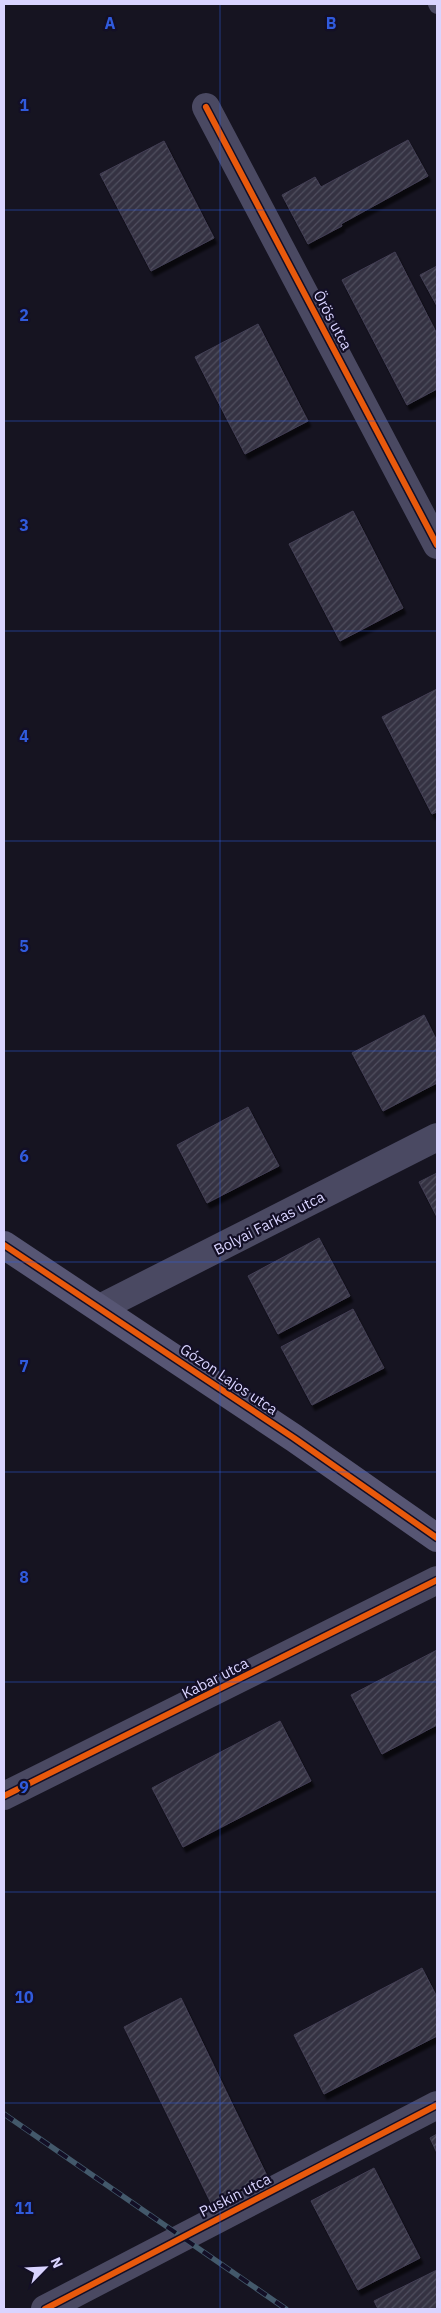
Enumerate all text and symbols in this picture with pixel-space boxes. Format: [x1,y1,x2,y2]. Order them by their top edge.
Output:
text: A [105,13,116,33]
text: B [326,13,337,33]
text: 1 [19,95,29,115]
street label: Örös utca [309,287,357,353]
text: 2 [19,305,29,325]
text: 3 [19,515,29,535]
text: 4 [19,726,29,746]
text: 5 [19,936,29,956]
text: 6 [19,1146,29,1166]
street label: Bolyai Farkas utca [210,1187,328,1259]
street label: Gózon Lajos utca [177,1339,281,1419]
text: 7 [19,1356,29,1376]
text: 8 [19,1567,29,1587]
street label: Kabar utca [178,1653,252,1703]
text: 9 [19,1777,29,1797]
text: 10 [14,1987,34,2007]
street label: Puskin utca [196,2169,274,2221]
text: 11 [14,2198,34,2218]
north arrow [20,2243,70,2293]
text: N [47,2254,67,2271]

